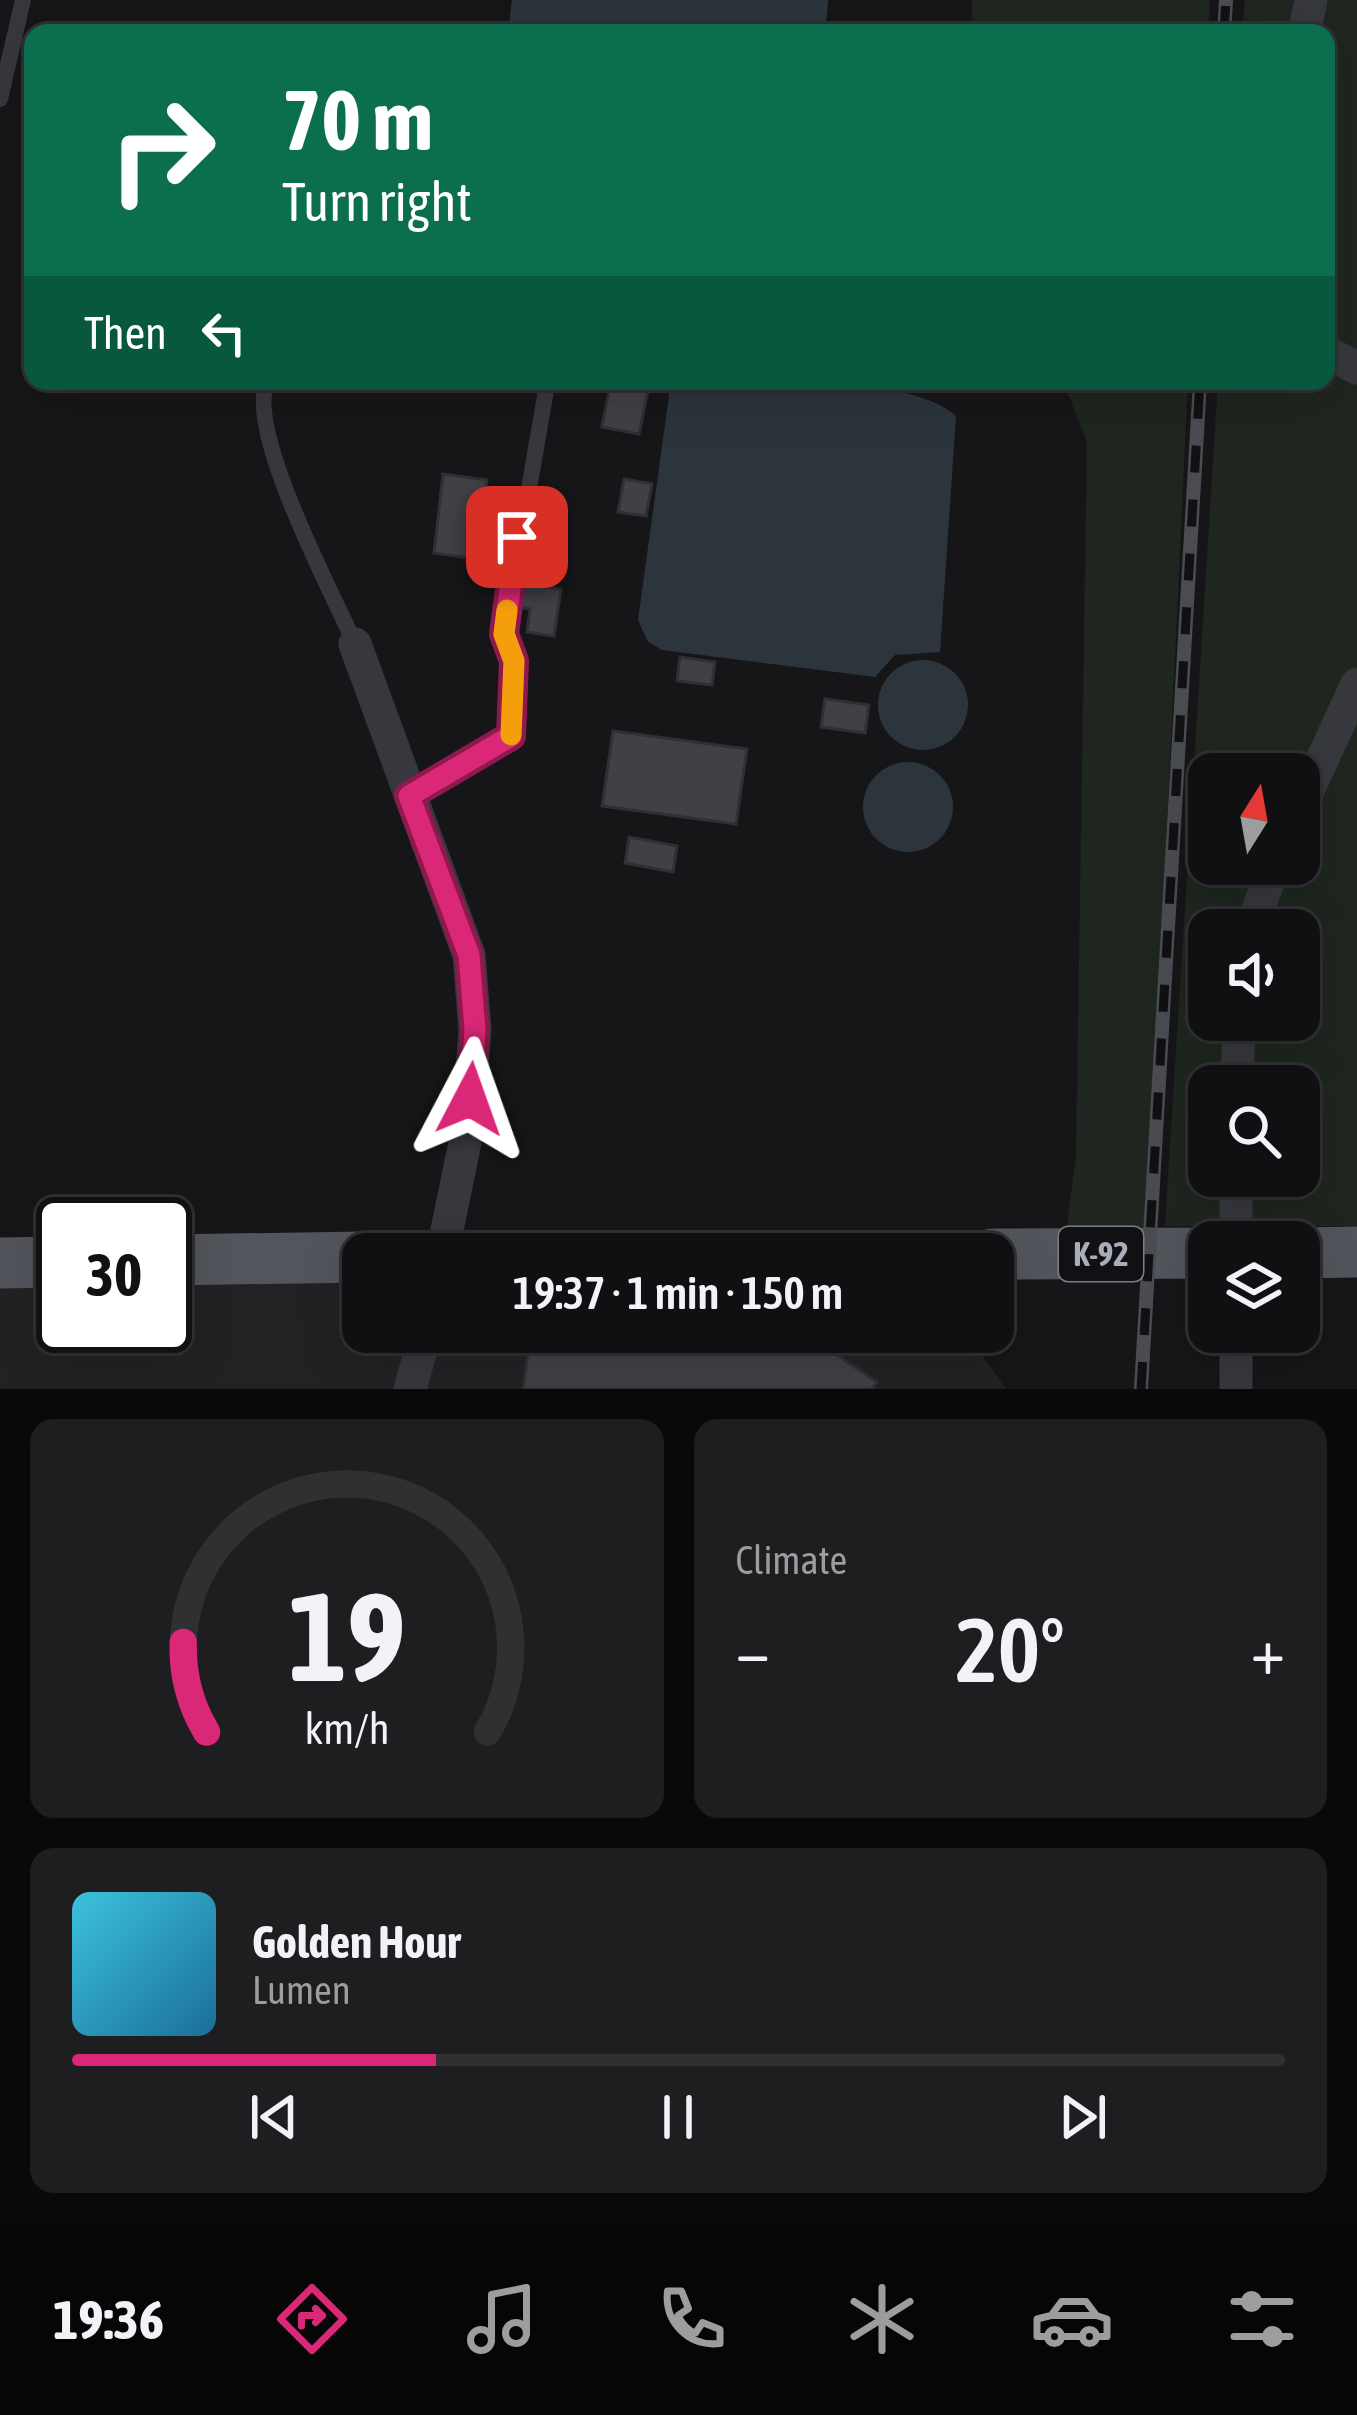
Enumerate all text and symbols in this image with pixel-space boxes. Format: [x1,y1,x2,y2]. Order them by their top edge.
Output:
icon: right [84,72,240,228]
text: 70 m [282,72,433,168]
text: Turn right [282,171,472,232]
icon: left [191,300,257,366]
text: Then [84,307,167,359]
pin [466,486,568,588]
icon: arrive [484,504,550,570]
north arrow [1188,753,1320,885]
map controls [1188,753,1320,1353]
button: sound [1188,909,1320,1041]
position arrow [407,1036,533,1162]
button: search [1188,1065,1320,1197]
speed limit sign: 30 [36,1197,192,1353]
button: layers [1188,1221,1320,1353]
road number: K-92 [1059,1227,1143,1281]
text: 19:37 · 1 min · 150 m [513,1267,843,1319]
text: Climate [736,1538,847,1582]
text: 19 [288,1564,405,1707]
text: 20° [956,1598,1065,1701]
text: − [736,1612,770,1688]
text: + [1251,1612,1285,1688]
text: km/h [304,1703,389,1752]
text: Golden Hour [252,1916,461,1968]
text: Lumen [252,1968,351,2012]
icon: previous [241,2084,307,2150]
icon: pause [645,2084,711,2150]
icon: next [1050,2084,1116,2150]
icon: directions [270,2277,354,2361]
icon: music [460,2277,544,2361]
icon: phone [650,2277,734,2361]
icon: climate [840,2277,924,2361]
icon: car [1030,2277,1114,2361]
icon: filters [1220,2277,1304,2361]
text: 19:36 [53,2289,164,2350]

